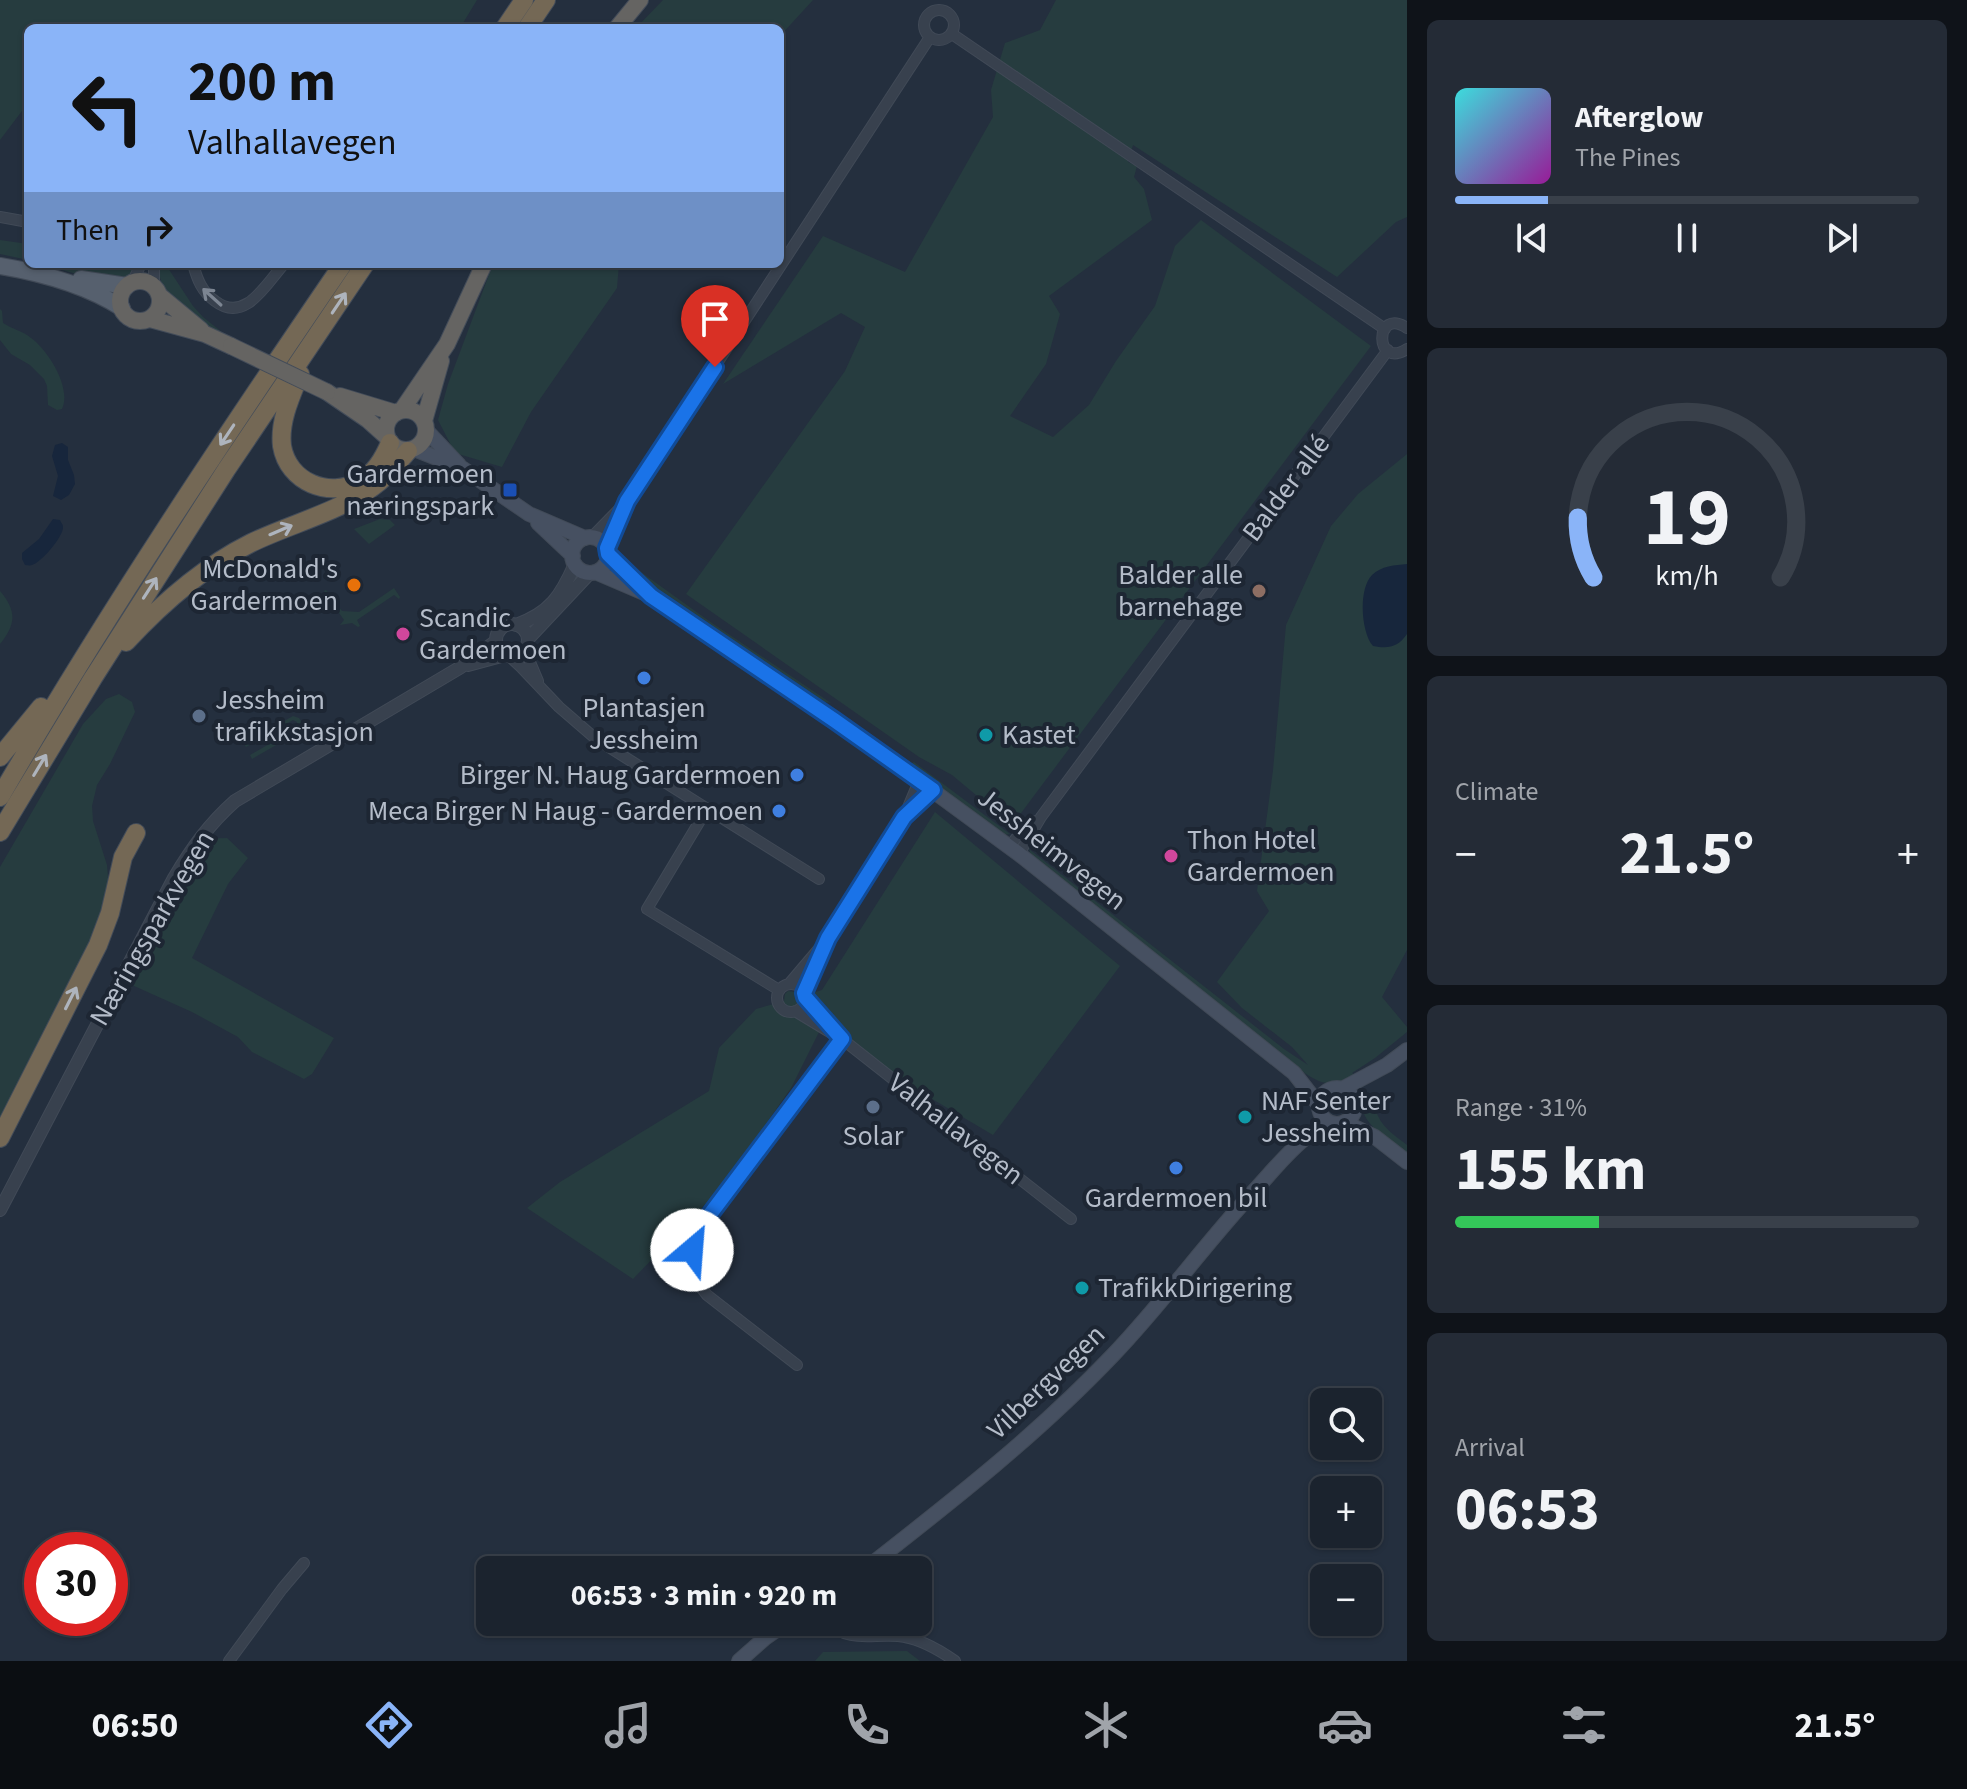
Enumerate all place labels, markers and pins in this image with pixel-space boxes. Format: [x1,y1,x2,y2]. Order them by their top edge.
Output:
pin [681,285,749,367]
place label: Gardermoen næringspark [346,454,494,526]
marker: Gardermoen næringspark [501,481,519,499]
place label: McDonald's Gardermoen [190,549,338,621]
place label: Balder alle barnehage [1118,555,1243,627]
marker: McDonald's Gardermoen [345,576,363,594]
marker: Balder alle barnehage [1250,582,1268,600]
place label: Scandic Gardermoen [419,598,567,670]
marker: Scandic Gardermoen [394,625,412,643]
marker: Plantasjen Jessheim [635,669,653,687]
place label: Jessheim trafikkstasjon [215,680,374,752]
place label: Plantasjen Jessheim [582,688,706,760]
marker: Jessheim trafikkstasjon [190,707,208,725]
place label: Kastet [1002,715,1076,755]
marker: Kastet [977,726,995,744]
place label: Birger N. Haug Gardermoen [460,755,781,795]
marker: Birger N. Haug Gardermoen [788,766,806,784]
place label: Meca Birger N Haug - Gardermoen [368,791,763,831]
marker: Meca Birger N Haug - Gardermoen [770,802,788,820]
place label: Thon Hotel Gardermoen [1187,820,1335,892]
marker: Thon Hotel Gardermoen [1162,847,1180,865]
place label: NAF Senter Jessheim [1261,1081,1391,1153]
marker: Solar [864,1098,882,1116]
marker: NAF Senter Jessheim [1236,1108,1254,1126]
place label: Solar [842,1116,904,1156]
marker: Gardermoen bil [1167,1159,1185,1177]
place label: Gardermoen bil [1085,1178,1267,1218]
place label: TrafikkDirigering [1098,1268,1292,1308]
marker: TrafikkDirigering [1073,1279,1091,1297]

